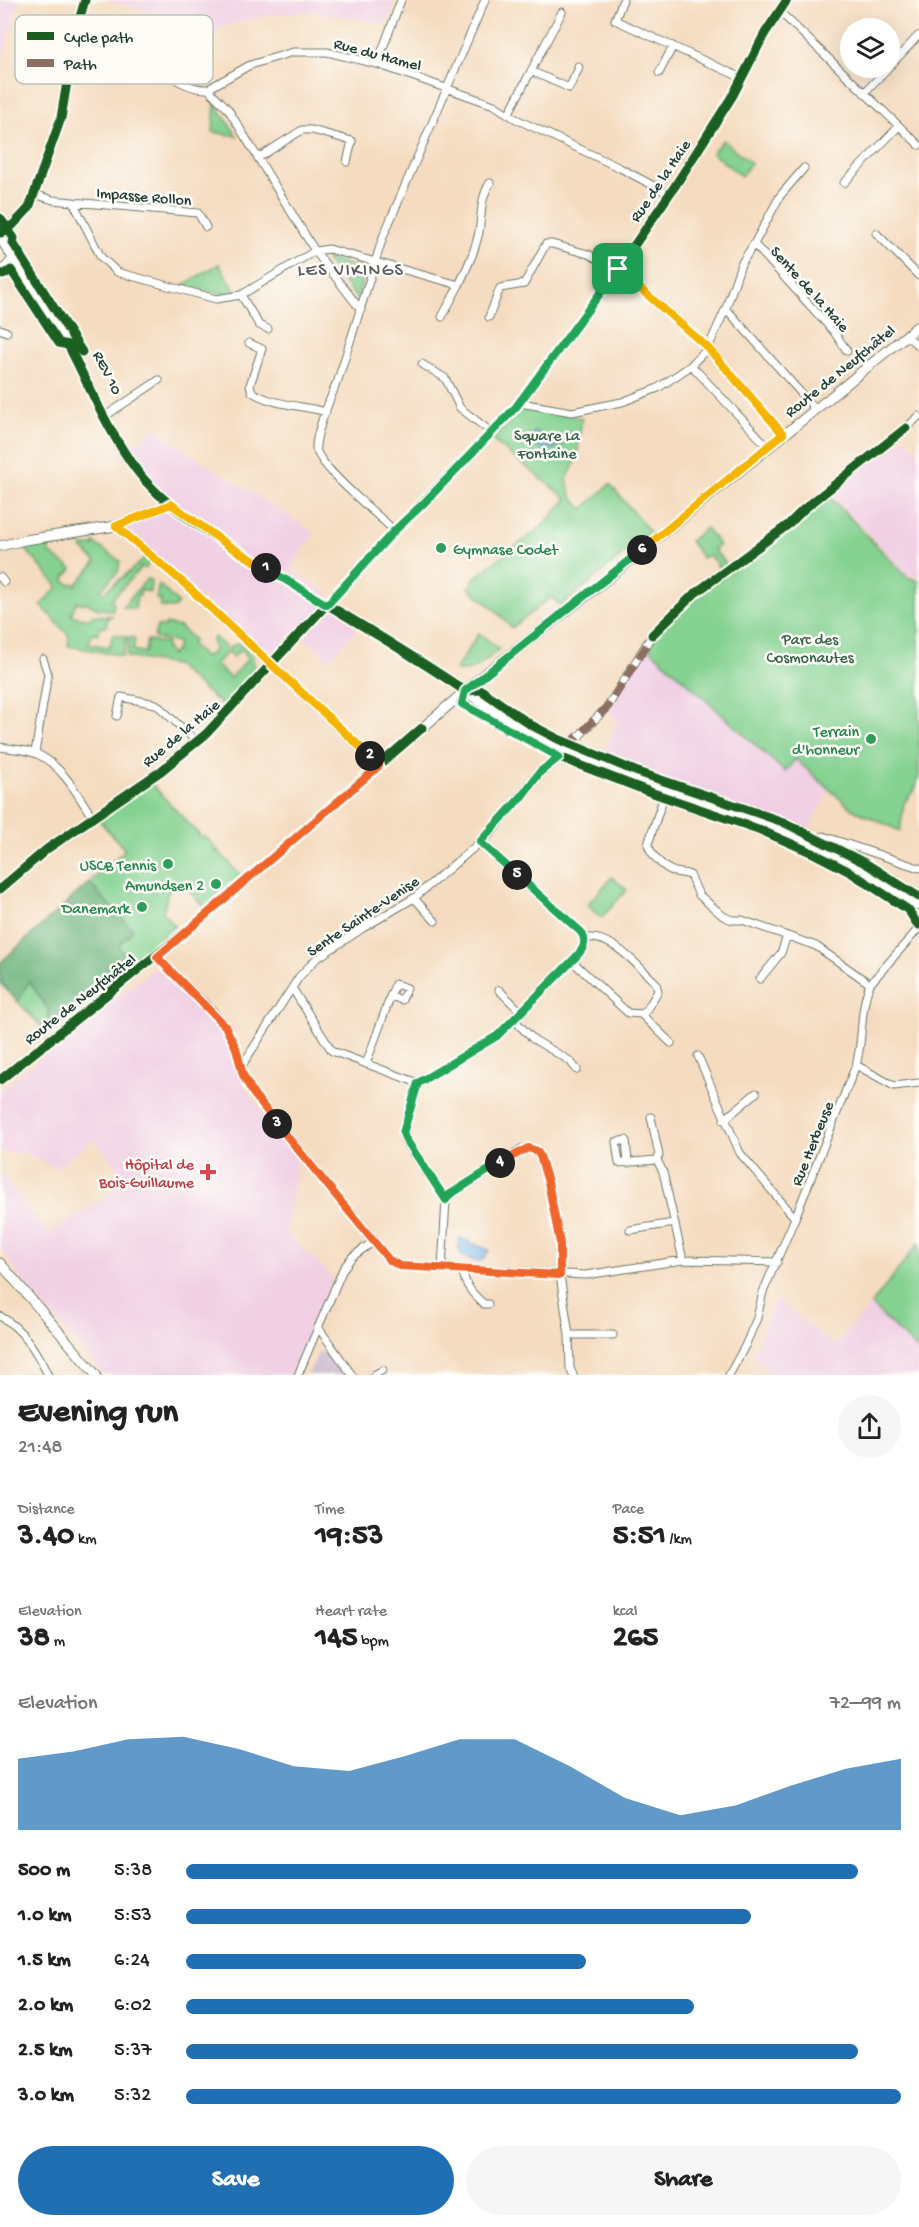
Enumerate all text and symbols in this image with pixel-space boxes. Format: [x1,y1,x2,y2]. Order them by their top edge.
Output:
legend [15,15,213,84]
map controls [840,18,900,78]
button: layers [840,18,900,78]
text: Cycle path [64,30,134,49]
street label: Rue du Hamel [331,36,423,77]
text: Path [63,57,97,76]
street label: Rue de la Haie [627,137,697,227]
street label: Impasse Rollon [95,185,192,212]
pin [592,243,643,294]
street label: Sente de la Haie [765,243,852,338]
icon: arrive [601,252,634,285]
district label: LES VIKINGS [298,261,404,282]
street label: Route de Neufchâtel [782,322,900,423]
street label: REV 10 [87,349,125,399]
park label: Square La Fontaine [514,428,581,465]
pin: 6 [627,535,657,565]
text: 6 [638,540,646,559]
marker: Gymnase Codet [434,541,448,555]
place label: Gymnase Codet [453,542,559,561]
pin: 1 [251,553,281,583]
text: 1 [263,558,269,577]
park label: Parc des Cosmonautes [766,632,855,669]
street label: Rue de la Haie [140,696,225,773]
place label: Terrain d'honneur [792,724,860,761]
marker: Terrain d'honneur [864,732,878,746]
pin: 2 [355,741,385,771]
text: 2 [366,746,374,765]
marker: USCB Tennis [161,857,175,871]
place label: USCB Tennis [80,858,157,877]
pin: 5 [502,860,532,890]
text: 5 [513,865,521,884]
street label: Sente Sainte-Venise [304,873,424,963]
marker: Amundsen 2 [209,877,223,891]
place label: Amundsen 2 [125,878,204,897]
marker: Danemark [135,900,149,914]
place label: Danemark [61,901,132,920]
street label: Route de Neufchâtel [22,951,141,1050]
street label: Rue Herbeuse [789,1099,840,1189]
pin: 3 [262,1109,292,1139]
text: 3 [273,1114,281,1133]
pin: 4 [485,1148,515,1178]
text: 4 [496,1153,504,1172]
place label: Hôpital de Bois-Guillaume [98,1157,195,1194]
marker: Hôpital de Bois-Guillaume [199,1163,217,1181]
text: Evening run [18,1395,178,1433]
button: share [838,1395,901,1458]
text: 21:48 [18,1437,63,1460]
text: Distance [18,1501,75,1520]
text: Time [315,1501,345,1520]
text: Pace [613,1501,644,1520]
text: 3.40 [18,1520,74,1555]
text: 19:53 [315,1520,383,1555]
text: 5:51 [613,1520,666,1555]
text: km [74,1531,97,1550]
text: /km [666,1531,692,1550]
text: Elevation [18,1603,82,1622]
text: Heart rate [315,1603,387,1622]
text: kcal [613,1603,638,1622]
text: 38 [18,1622,50,1657]
text: 145 [315,1622,357,1657]
text: 265 [613,1622,658,1657]
text: m [50,1633,65,1652]
text: bpm [357,1633,389,1652]
text: Elevation [18,1693,98,1716]
text: 72–99 m [830,1693,901,1716]
text: 500 m [18,1860,70,1883]
text: 5:38 [114,1860,152,1883]
text: 1.0 km [18,1905,72,1928]
text: 5:53 [114,1905,152,1928]
text: 1.5 km [18,1950,71,1973]
text: 6:24 [114,1950,150,1973]
text: 2.0 km [18,1995,73,2018]
text: 6:02 [114,1995,152,2018]
text: 2.5 km [18,2040,72,2063]
text: 5:37 [114,2040,152,2063]
text: 3.0 km [18,2085,74,2108]
text: 5:32 [114,2085,151,2108]
button: Save [18,2146,454,2215]
button: Share [466,2146,901,2215]

